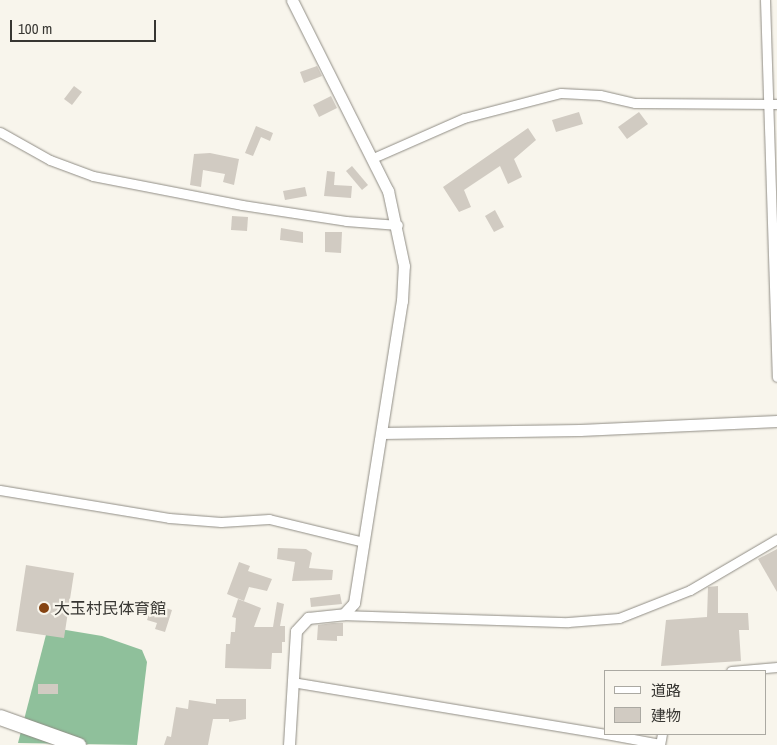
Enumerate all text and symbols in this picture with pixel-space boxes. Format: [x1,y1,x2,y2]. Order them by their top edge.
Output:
scale bar [12,10,159,42]
text: 100 m [18,18,52,39]
place label: 大玉村民体育館 [54,598,166,618]
marker: 大玉村民体育館 [38,602,50,614]
legend [604,670,767,735]
text: 道路 [651,680,681,701]
text: 建物 [651,705,681,726]

